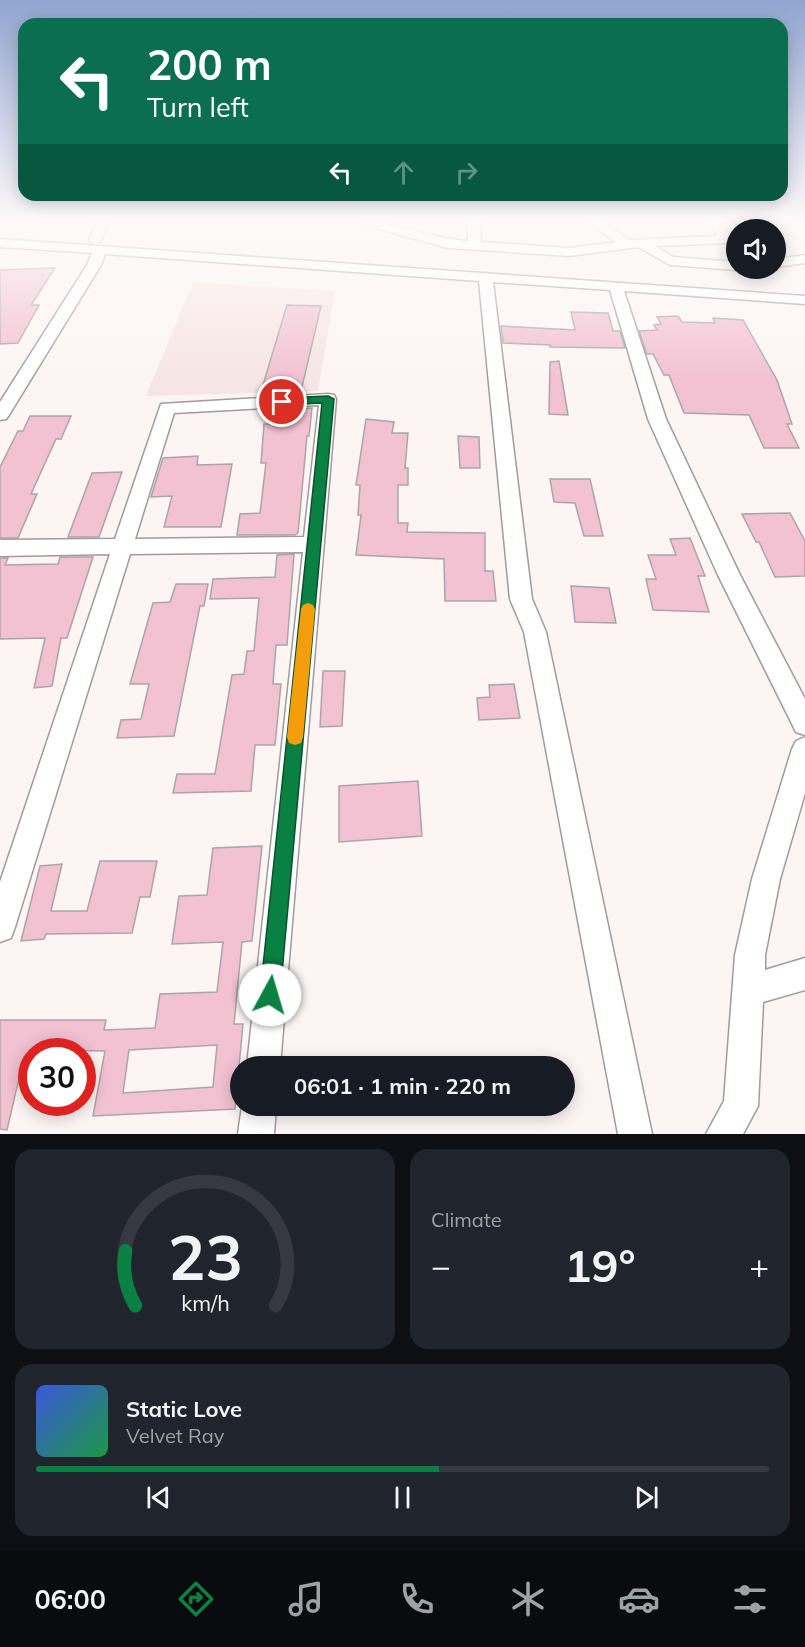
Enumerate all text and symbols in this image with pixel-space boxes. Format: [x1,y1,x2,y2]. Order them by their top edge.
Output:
text: 200 m [147,38,272,91]
icon: left [48,42,126,120]
text: Turn left [147,90,249,124]
icon: left [324,156,357,189]
icon: ahead [387,156,420,189]
icon: right [450,156,483,189]
map controls [726,219,786,279]
button: sound [726,219,786,279]
pin [256,376,307,427]
icon: arrive [265,385,298,418]
position arrow [238,963,302,1027]
speed limit sign: 30 [18,1038,96,1116]
text: 06:01 · 1 min · 220 m [294,1072,511,1100]
text: Climate [431,1207,502,1232]
text: 23 [168,1217,242,1296]
text: 19° [564,1237,636,1293]
text: − [431,1245,451,1286]
text: + [749,1245,769,1286]
text: km/h [181,1289,229,1316]
text: Static Love [126,1395,242,1423]
text: Velvet Ray [126,1423,224,1448]
icon: previous [142,1481,175,1514]
icon: pause [386,1481,419,1514]
icon: next [630,1481,663,1514]
icon: directions [175,1578,217,1620]
icon: music [285,1578,327,1620]
icon: phone [396,1578,438,1620]
icon: climate [507,1578,549,1620]
icon: car [618,1578,660,1620]
icon: filters [729,1578,771,1620]
text: 06:00 [34,1582,106,1616]

